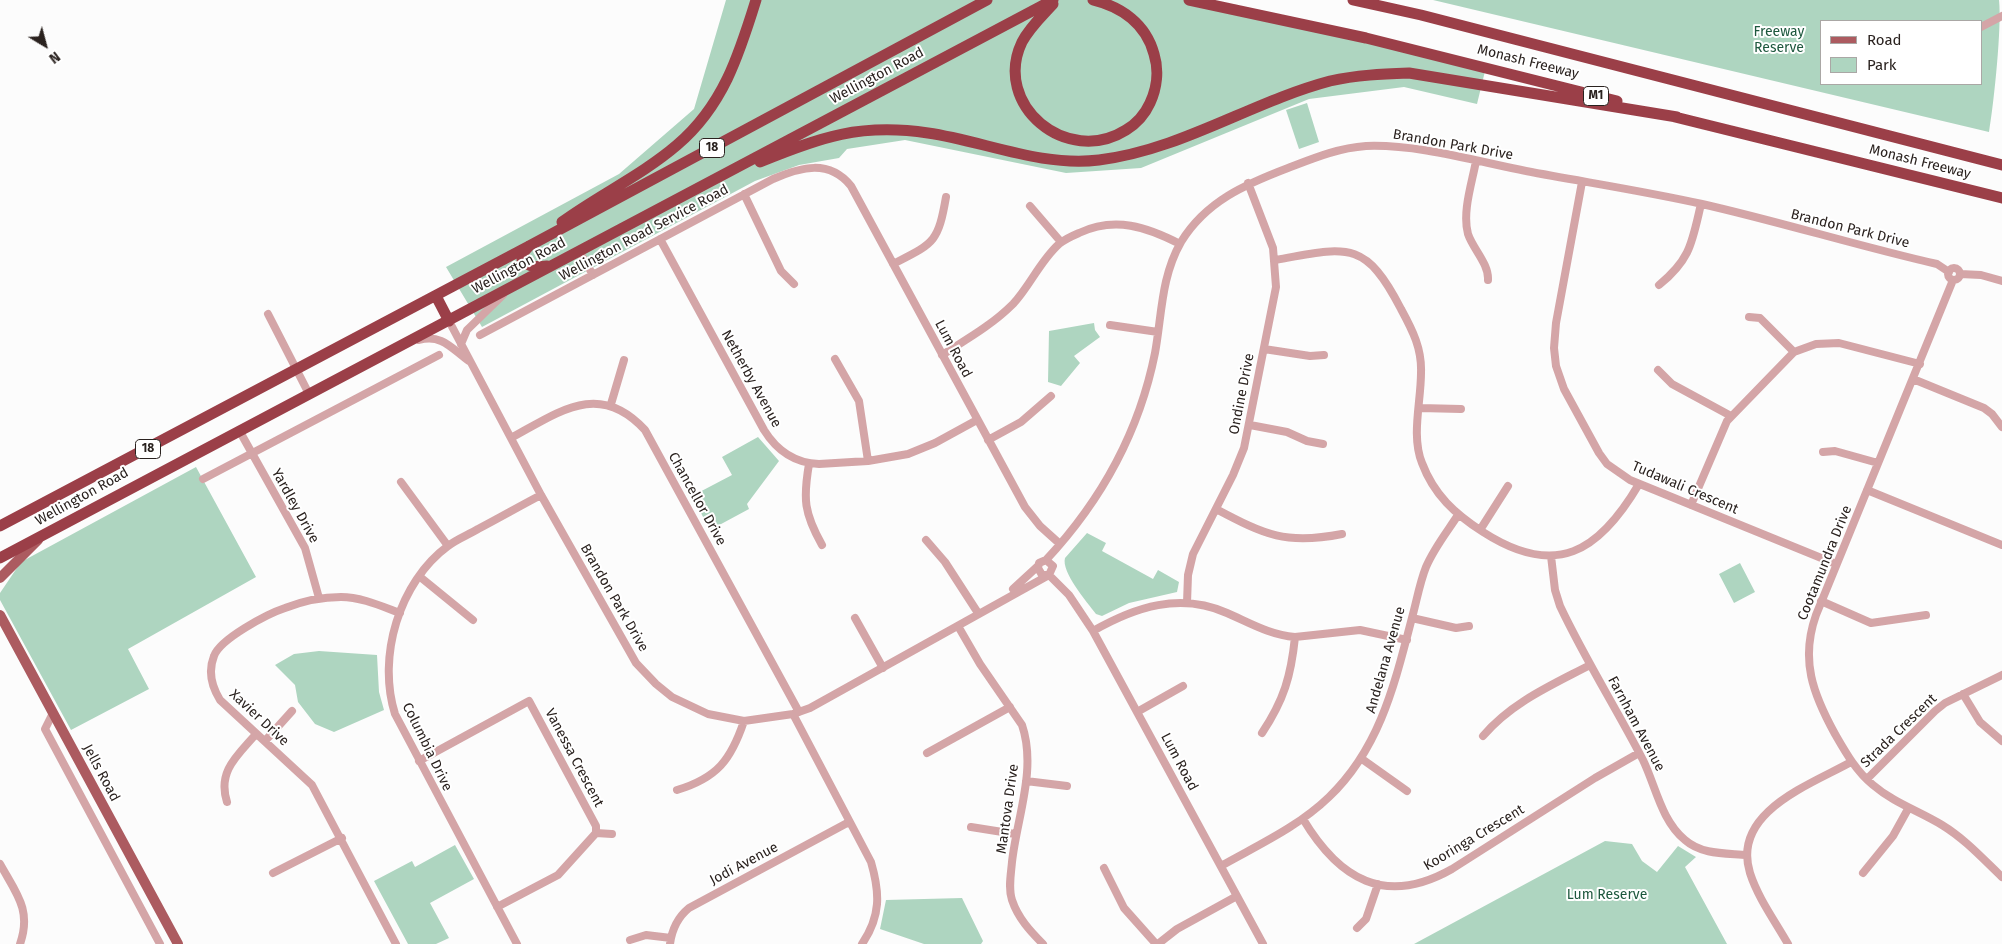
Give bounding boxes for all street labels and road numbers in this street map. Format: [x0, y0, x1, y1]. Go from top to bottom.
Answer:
street label: Monash Freeway [1476, 41, 1580, 83]
street label: Wellington Road [827, 44, 927, 108]
road number: M1 [1584, 86, 1608, 105]
street label: Brandon Park Drive [1392, 126, 1514, 164]
road number: 18 [700, 138, 724, 158]
street label: Monash Freeway [1868, 141, 1972, 183]
street label: Wellington Road Service Road [557, 181, 731, 285]
street label: Brandon Park Drive [1789, 206, 1911, 252]
street label: Wellington Road [469, 234, 569, 298]
street label: Lum Road [931, 317, 975, 381]
street label: Netherby Avenue [717, 327, 785, 431]
street label: Ondine Drive [1226, 352, 1258, 436]
road number: 18 [136, 439, 160, 458]
street label: Chancellor Drive [664, 449, 730, 549]
street label: Tudawali Crescent [1629, 458, 1741, 518]
street label: Wellington Road [32, 464, 132, 530]
street label: Yardley Drive [268, 466, 322, 546]
street label: Cootamundra Drive [1794, 503, 1856, 623]
street label: Brandon Park Drive [576, 541, 652, 655]
street label: Andelana Avenue [1363, 605, 1409, 715]
street label: Farnham Avenue [1604, 674, 1668, 774]
street label: Xavier Drive [226, 686, 292, 750]
street label: Strada Crescent [1858, 691, 1940, 771]
street label: Columbia Drive [398, 700, 456, 794]
street label: Vanessa Crescent [541, 706, 607, 810]
street label: Lum Road [1157, 730, 1201, 794]
street label: Jells Road [79, 741, 123, 805]
street label: Mantova Drive [993, 763, 1023, 855]
street label: Kooringa Crescent [1421, 801, 1527, 875]
street label: Jodi Avenue [707, 839, 781, 889]

